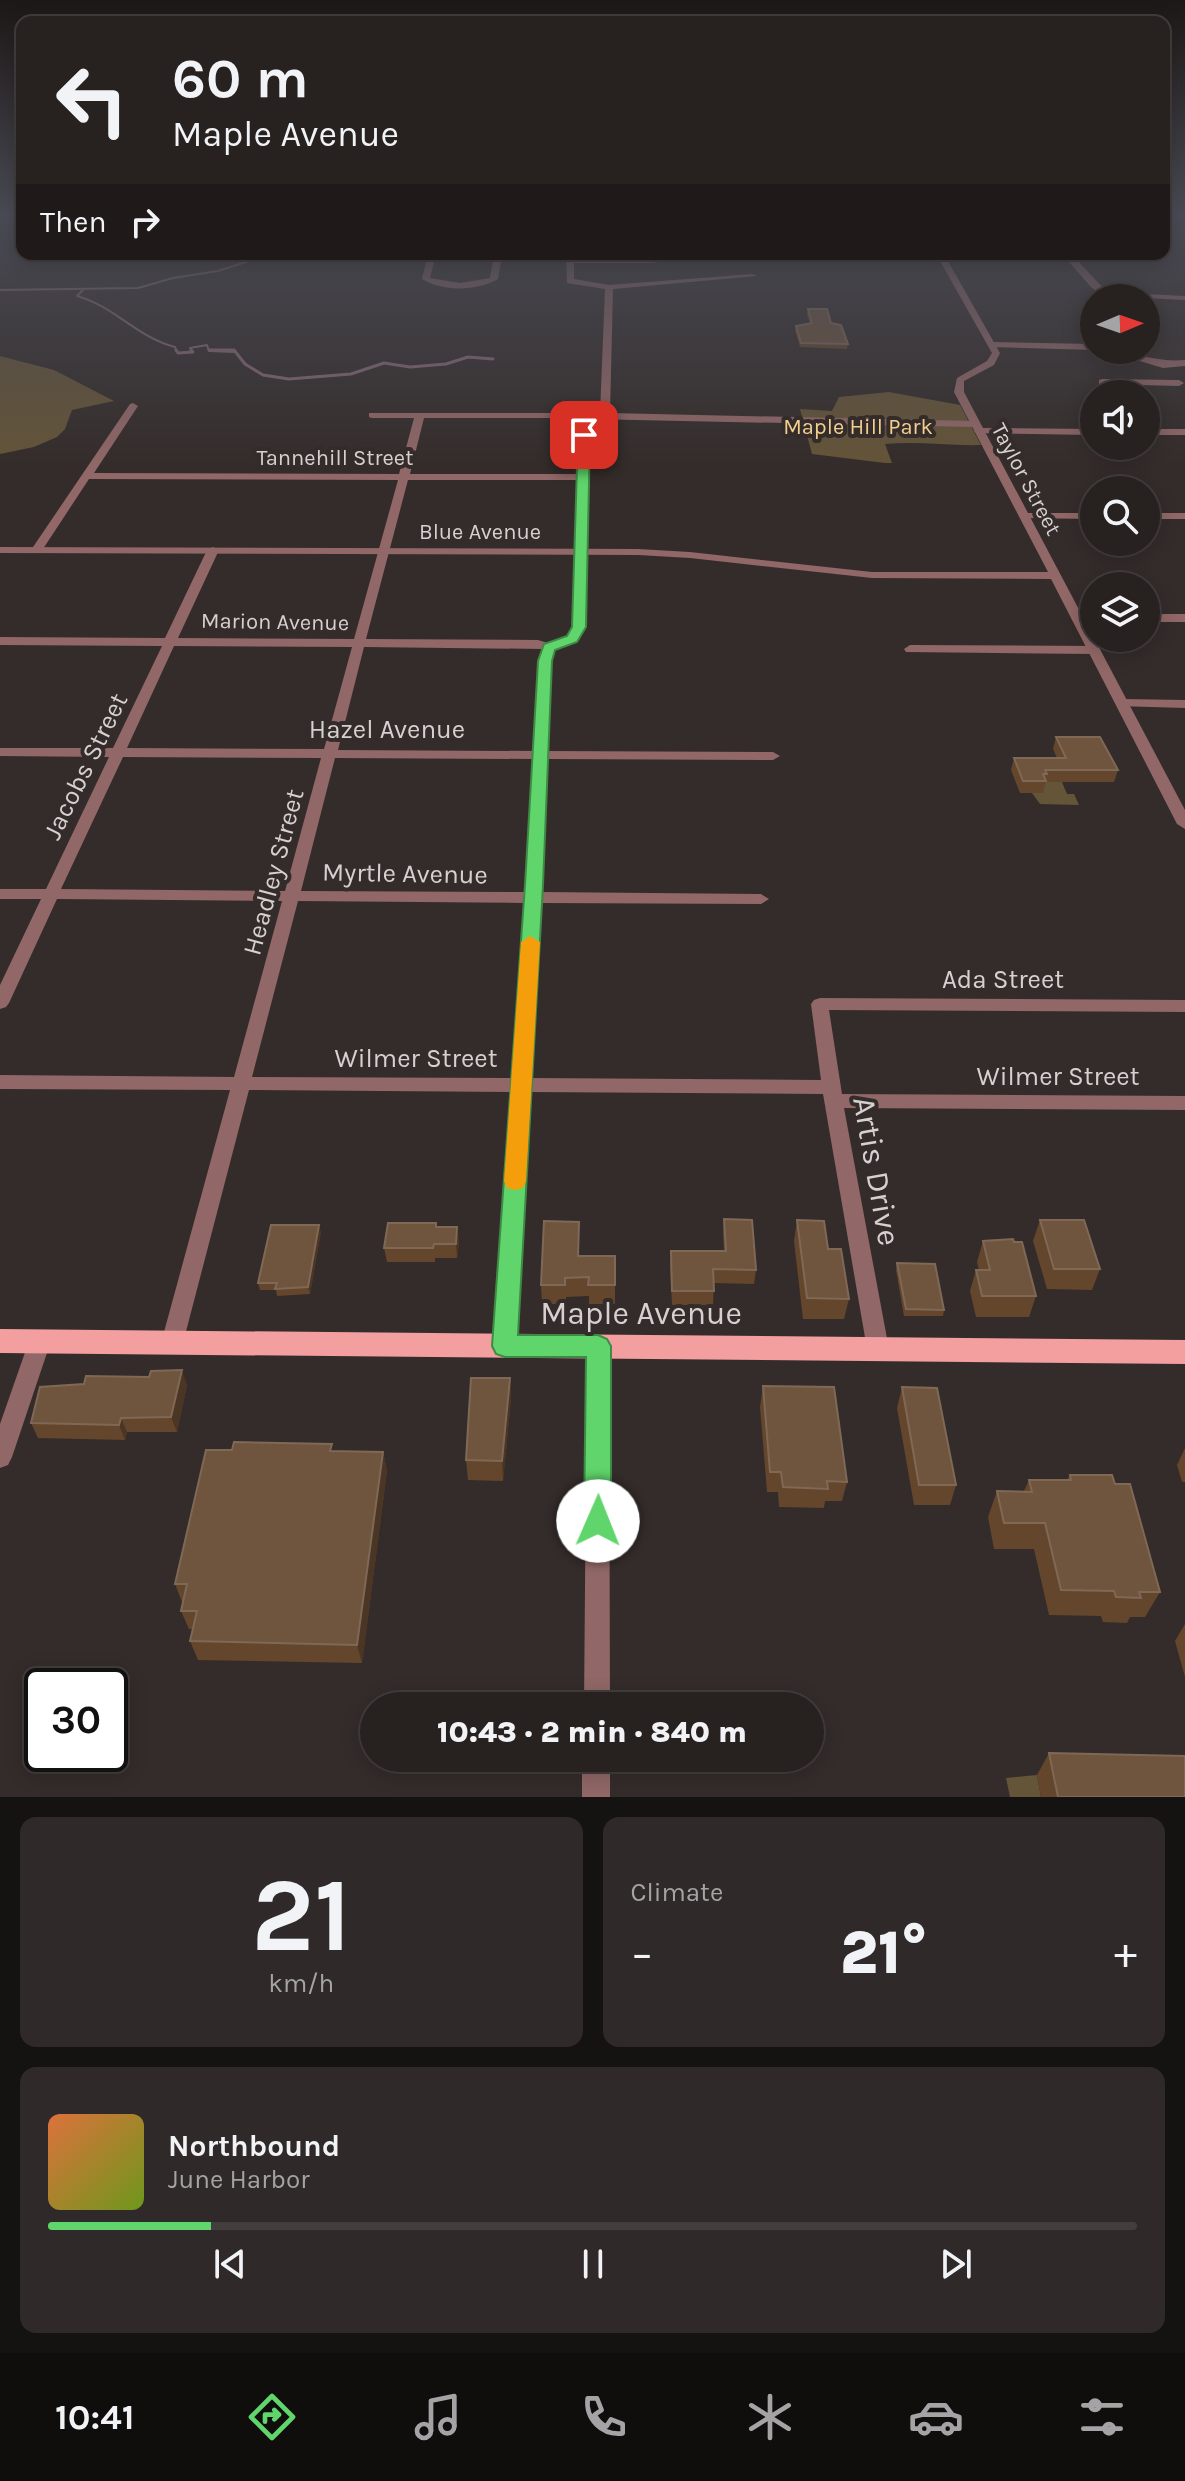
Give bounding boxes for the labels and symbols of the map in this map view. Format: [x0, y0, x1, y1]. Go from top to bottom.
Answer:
north arrow [1080, 284, 1160, 364]
pin [550, 401, 618, 469]
park label: Maple Hill Park [783, 414, 933, 440]
street label: Taylor Street [986, 419, 1067, 540]
street label: Tannehill Street [257, 445, 413, 471]
street label: Blue Avenue [419, 519, 541, 545]
street label: Marion Avenue [201, 608, 349, 636]
street label: Jacobs Street [37, 688, 134, 844]
street label: Hazel Avenue [309, 714, 465, 745]
street label: Headley Street [236, 785, 311, 959]
street label: Myrtle Avenue [322, 857, 488, 890]
street label: Ada Street [942, 964, 1064, 995]
street label: Wilmer Street [335, 1043, 498, 1074]
street label: Wilmer Street [977, 1061, 1140, 1092]
street label: Artis Drive [845, 1094, 908, 1248]
street label: Maple Avenue [540, 1295, 742, 1332]
position arrow [556, 1479, 640, 1563]
speed limit sign: 30 [24, 1668, 128, 1772]

